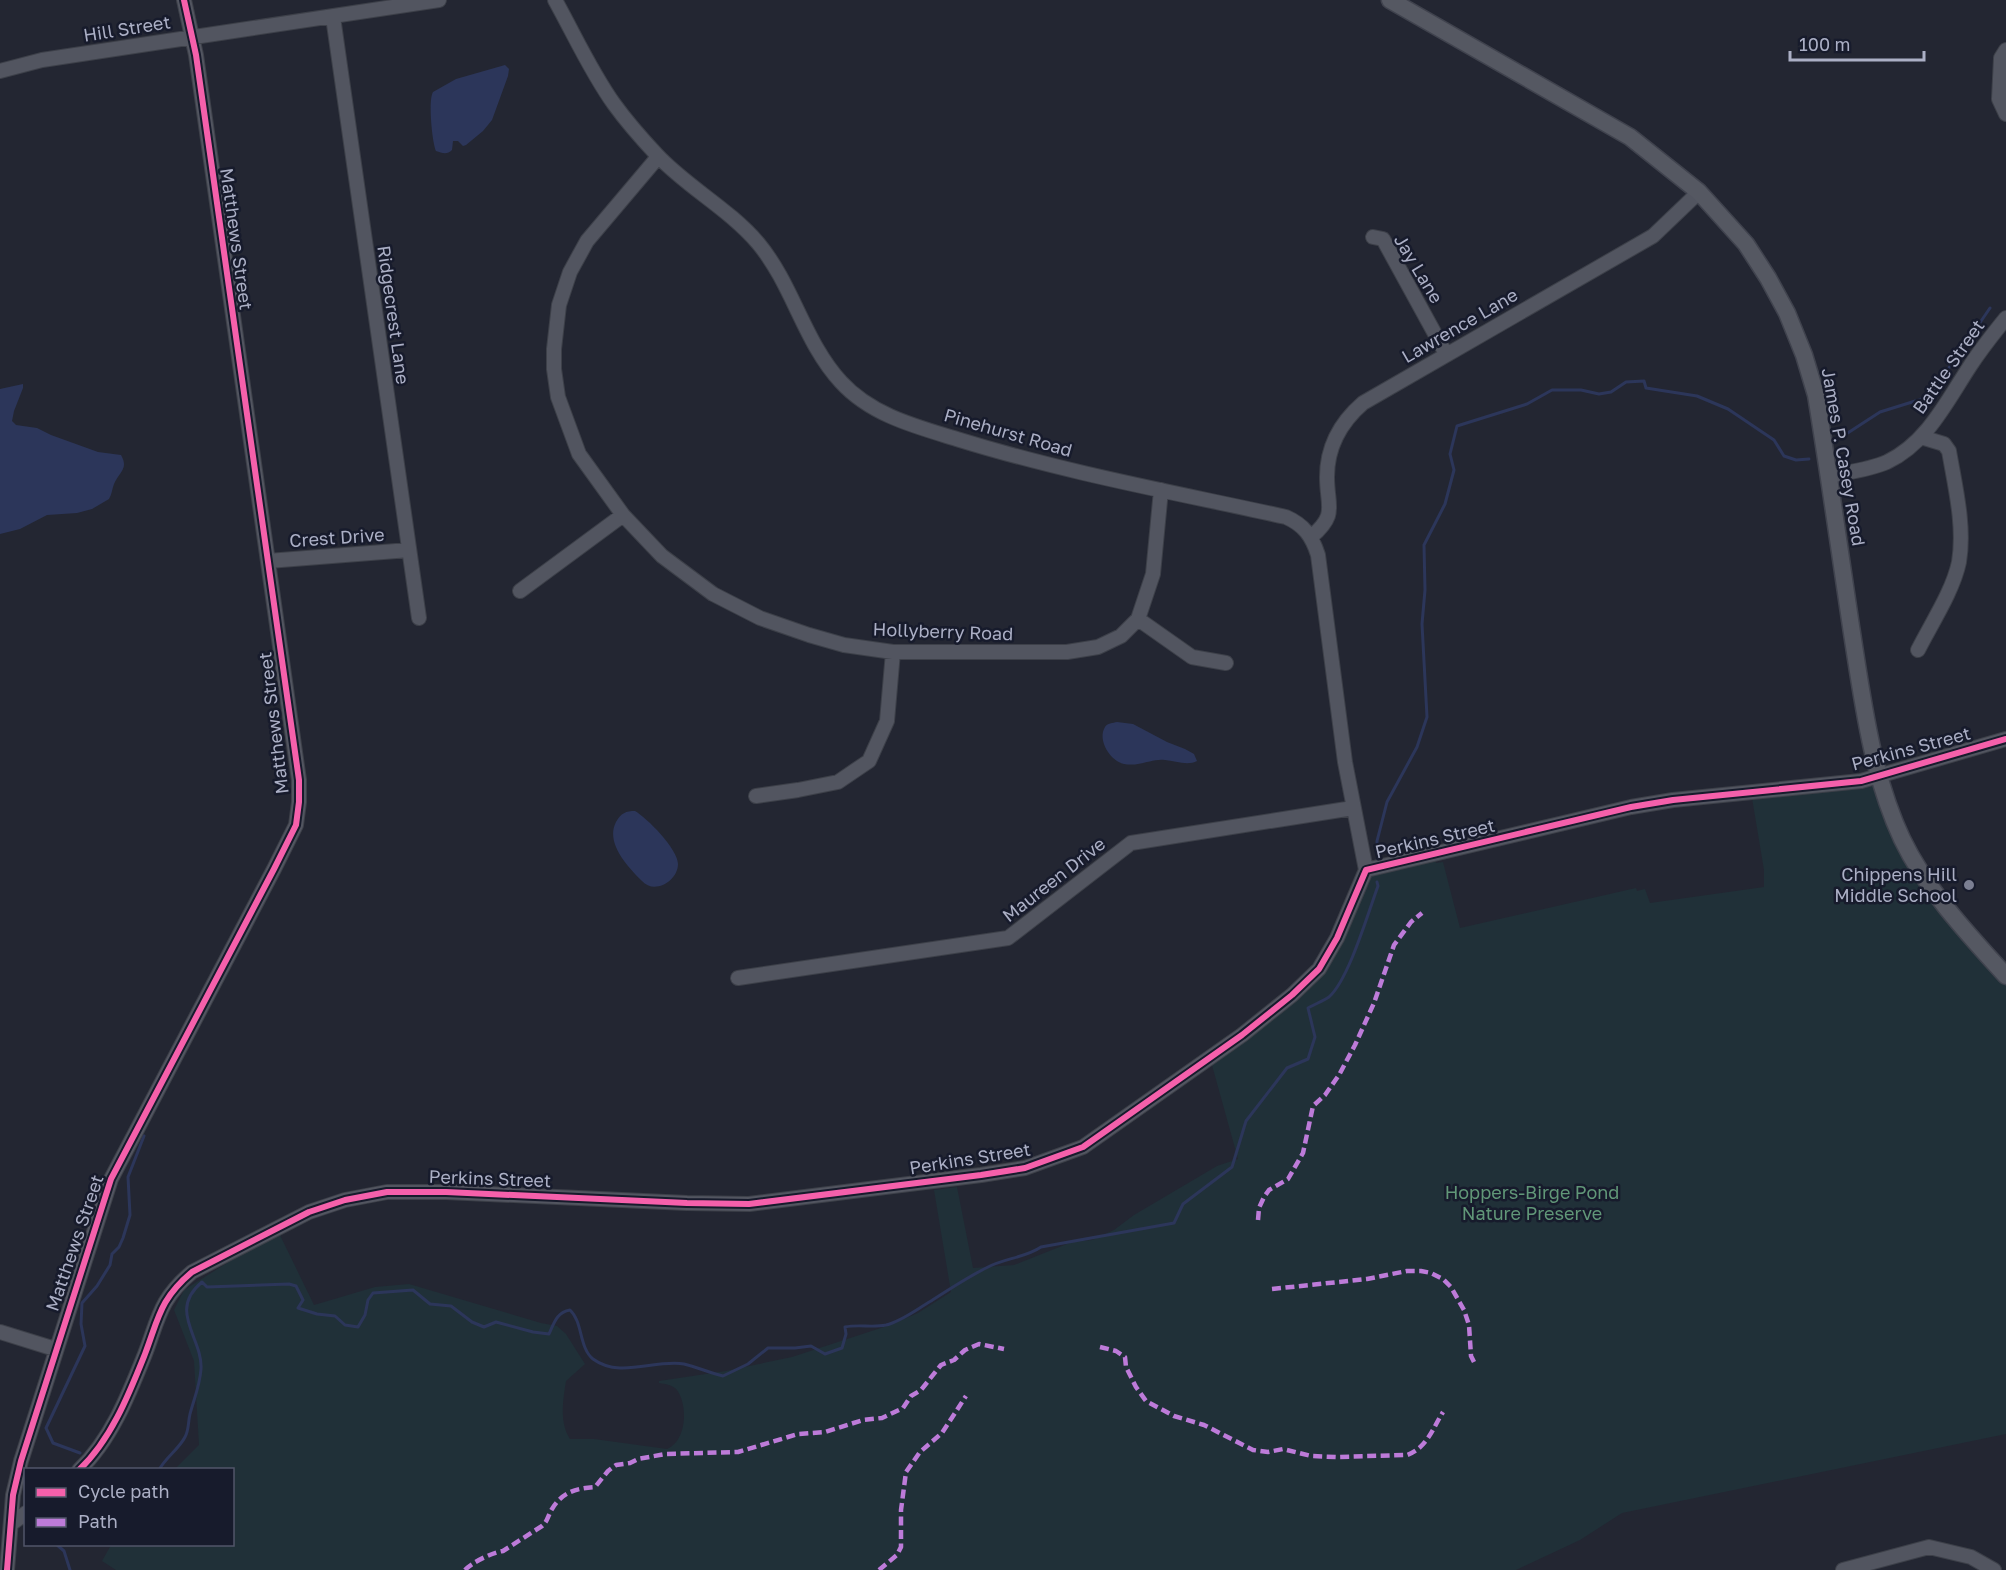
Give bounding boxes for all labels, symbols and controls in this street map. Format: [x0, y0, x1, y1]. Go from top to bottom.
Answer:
street label: Hill Street [82, 10, 172, 46]
scale bar [1790, 24, 1924, 62]
text: 100 m [1799, 33, 1850, 55]
street label: Matthews Street [216, 167, 258, 311]
street label: Jay Lane [1390, 230, 1448, 307]
street label: Ridgecrest Lane [373, 244, 415, 386]
street label: Lawrence Lane [1398, 283, 1521, 367]
street label: Battle Street [1908, 315, 1989, 418]
street label: James P. Casey Road [1817, 366, 1870, 548]
street label: Pinehurst Road [942, 403, 1075, 461]
street label: Crest Drive [289, 523, 385, 551]
street label: Hollyberry Road [872, 618, 1014, 644]
street label: Matthews Street [253, 651, 293, 795]
street label: Perkins Street [1849, 722, 1973, 775]
street label: Perkins Street [1373, 814, 1497, 863]
street label: Maureen Drive [998, 832, 1109, 926]
place label: Chippens Hill Middle School [1834, 863, 1957, 906]
marker: Chippens Hill Middle School [1962, 878, 1976, 892]
street label: Perkins Street [908, 1138, 1032, 1178]
street label: Perkins Street [428, 1165, 552, 1191]
street label: Matthews Street [40, 1172, 108, 1314]
park label: Hoppers-Birge Pond Nature Preserve [1445, 1181, 1619, 1224]
legend [24, 1468, 234, 1546]
text: Cycle path [78, 1480, 170, 1502]
text: Path [78, 1510, 118, 1532]

